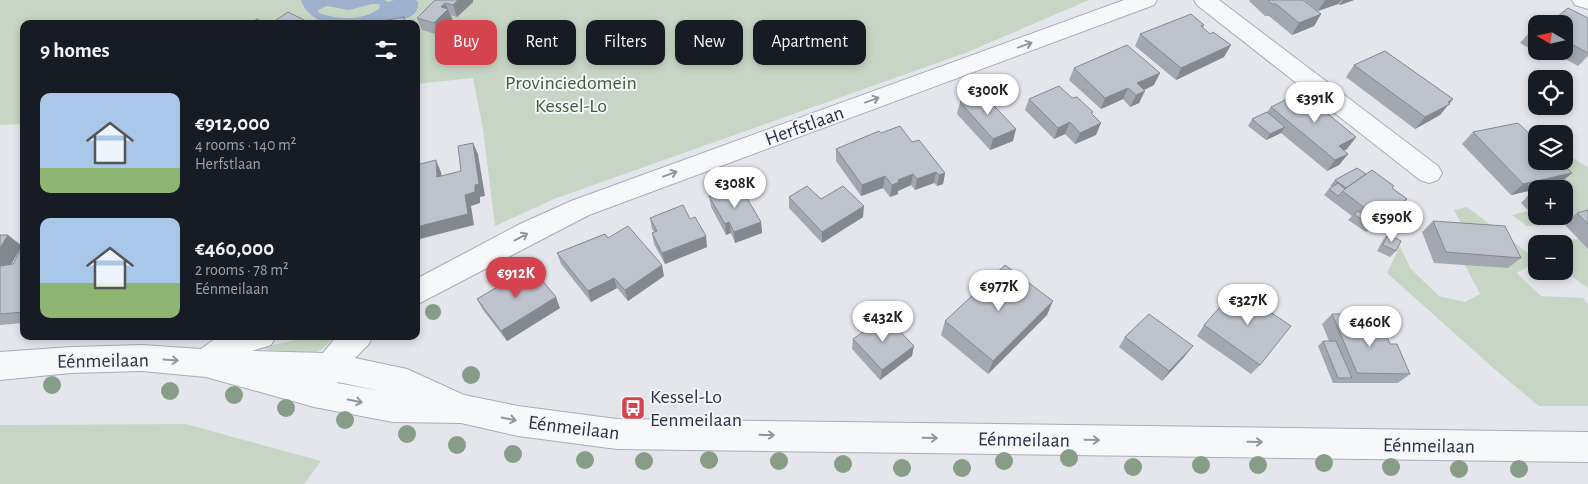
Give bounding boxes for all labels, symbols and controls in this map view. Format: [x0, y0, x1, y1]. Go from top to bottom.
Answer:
north arrow [1528, 15, 1572, 60]
map controls [1528, 15, 1573, 280]
chip: Buy [435, 20, 497, 65]
chip: Rent [507, 20, 576, 65]
chip: Filters [586, 20, 665, 65]
chip: New [675, 20, 743, 65]
chip: Apartment [753, 20, 866, 65]
icon: filters [372, 36, 400, 64]
text: 9 homes [40, 40, 110, 61]
one-way arrow [1017, 40, 1032, 49]
button: locate [1528, 70, 1573, 115]
park label: Provinciedomein Kessel-Lo [505, 73, 637, 116]
pin: €300K [953, 74, 1023, 116]
text: €300K [968, 82, 1008, 98]
pin: €391K [1280, 82, 1350, 124]
text: €391K [1296, 90, 1334, 106]
one-way arrow [864, 95, 880, 104]
street label: Herfstlaan [762, 102, 846, 149]
icon: home [80, 113, 140, 173]
text: €912,000 [195, 113, 270, 134]
button: layers [1528, 125, 1573, 170]
text: 4 rooms · 140 m² [195, 137, 296, 153]
text: Herfstlaan [195, 156, 261, 172]
pin: €308K [700, 166, 770, 209]
one-way arrow [662, 169, 677, 178]
text: €308K [715, 175, 755, 191]
button: + [1528, 180, 1573, 225]
pin: €590K [1357, 200, 1427, 243]
text: €590K [1372, 209, 1412, 225]
one-way arrow [513, 232, 528, 242]
button: − [1528, 235, 1573, 280]
icon: home [80, 238, 140, 298]
text: €460,000 [195, 238, 274, 259]
pin: €912K [481, 256, 551, 299]
text: 2 rooms · 78 m² [195, 262, 289, 278]
text: €912K [497, 265, 535, 281]
pin: €977K [964, 270, 1034, 312]
text: €977K [980, 278, 1018, 294]
text: Eénmeilaan [195, 281, 269, 297]
pin: €327K [1213, 284, 1283, 326]
text: €327K [1229, 292, 1267, 308]
pin: €432K [848, 300, 918, 343]
pin: €460K [1335, 306, 1405, 348]
text: €432K [863, 309, 903, 325]
text: €460K [1350, 314, 1390, 330]
street label: Eénmeilaan [57, 350, 149, 372]
one-way arrow [163, 355, 179, 365]
place label: Kessel-Lo Eenmeilaan [650, 387, 742, 430]
bus stop icon: Kessel-Lo Eenmeilaan [620, 395, 646, 421]
one-way arrow [347, 397, 363, 406]
street label: Eénmeilaan [527, 412, 621, 444]
one-way arrow [501, 415, 517, 424]
street label: Eénmeilaan [978, 429, 1070, 451]
one-way arrow [759, 431, 775, 440]
one-way arrow [922, 433, 938, 443]
one-way arrow [1084, 435, 1100, 445]
street label: Eénmeilaan [1383, 435, 1475, 457]
one-way arrow [1246, 437, 1263, 447]

